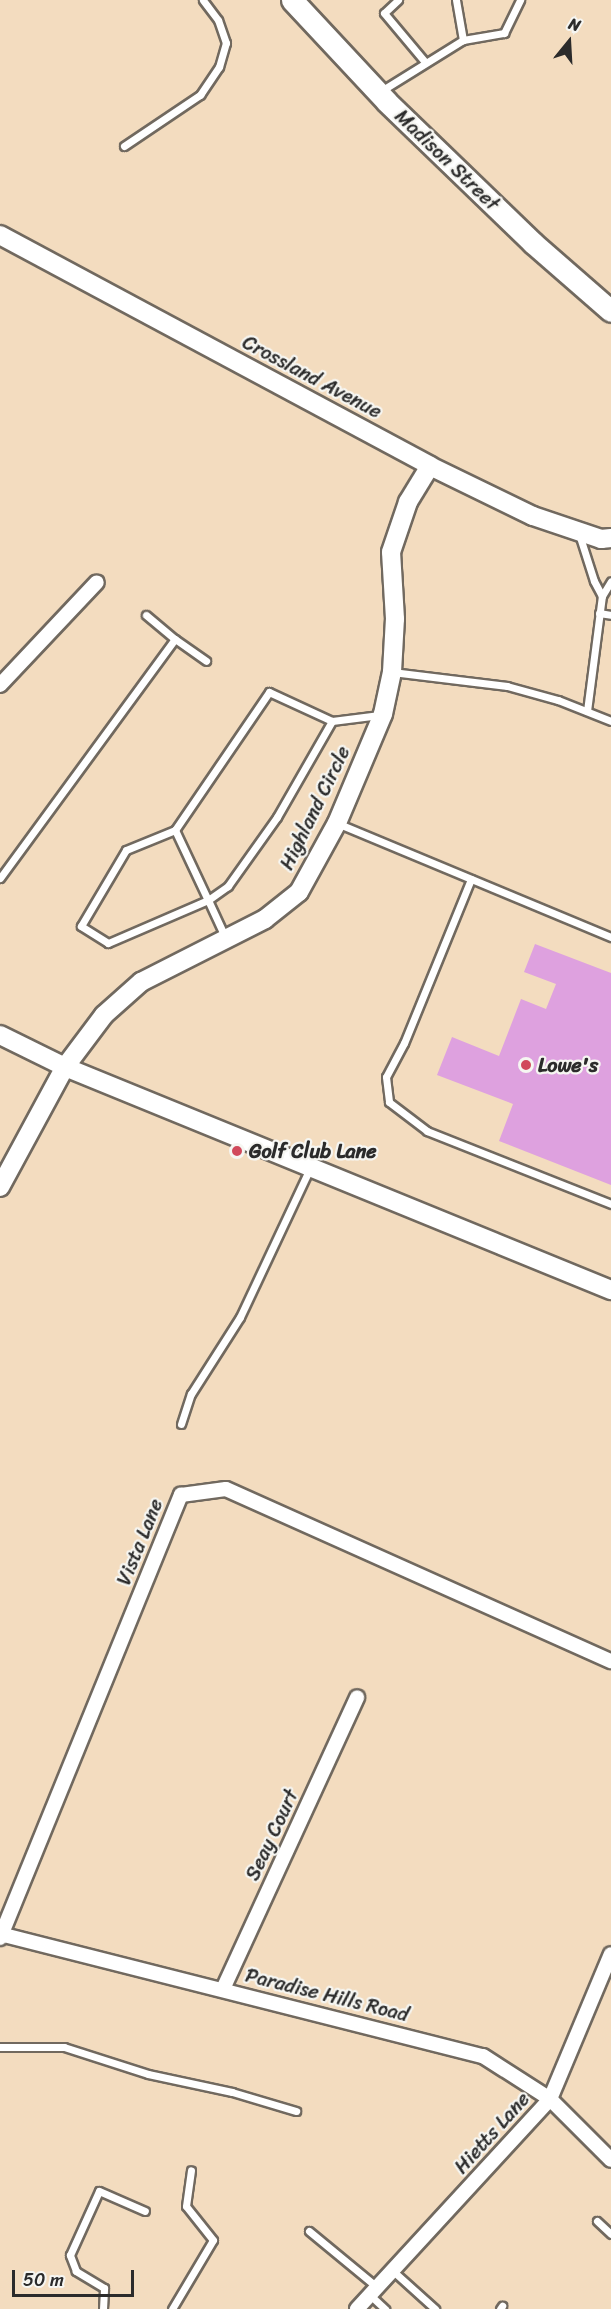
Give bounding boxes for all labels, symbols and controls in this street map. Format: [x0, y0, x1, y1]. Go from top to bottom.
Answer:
text: N [565, 9, 584, 40]
north arrow [539, 12, 599, 72]
street label: Madison Street [390, 104, 504, 216]
street label: Crossland Avenue [238, 330, 386, 424]
street label: Highland Circle [275, 742, 355, 874]
place label: Lowe's [538, 1053, 598, 1077]
marker: Lowe's [519, 1058, 533, 1072]
place label: Golf Club Lane [249, 1139, 376, 1163]
marker: Golf Club Lane [230, 1144, 244, 1158]
street label: Vista Lane [112, 1495, 168, 1589]
street label: Seay Court [240, 1785, 304, 1885]
street label: Paradise Hills Road [243, 1963, 411, 2027]
street label: Hietts Lane [449, 2087, 535, 2179]
scale bar [15, 2258, 136, 2296]
text: 50 m [23, 2264, 64, 2296]

